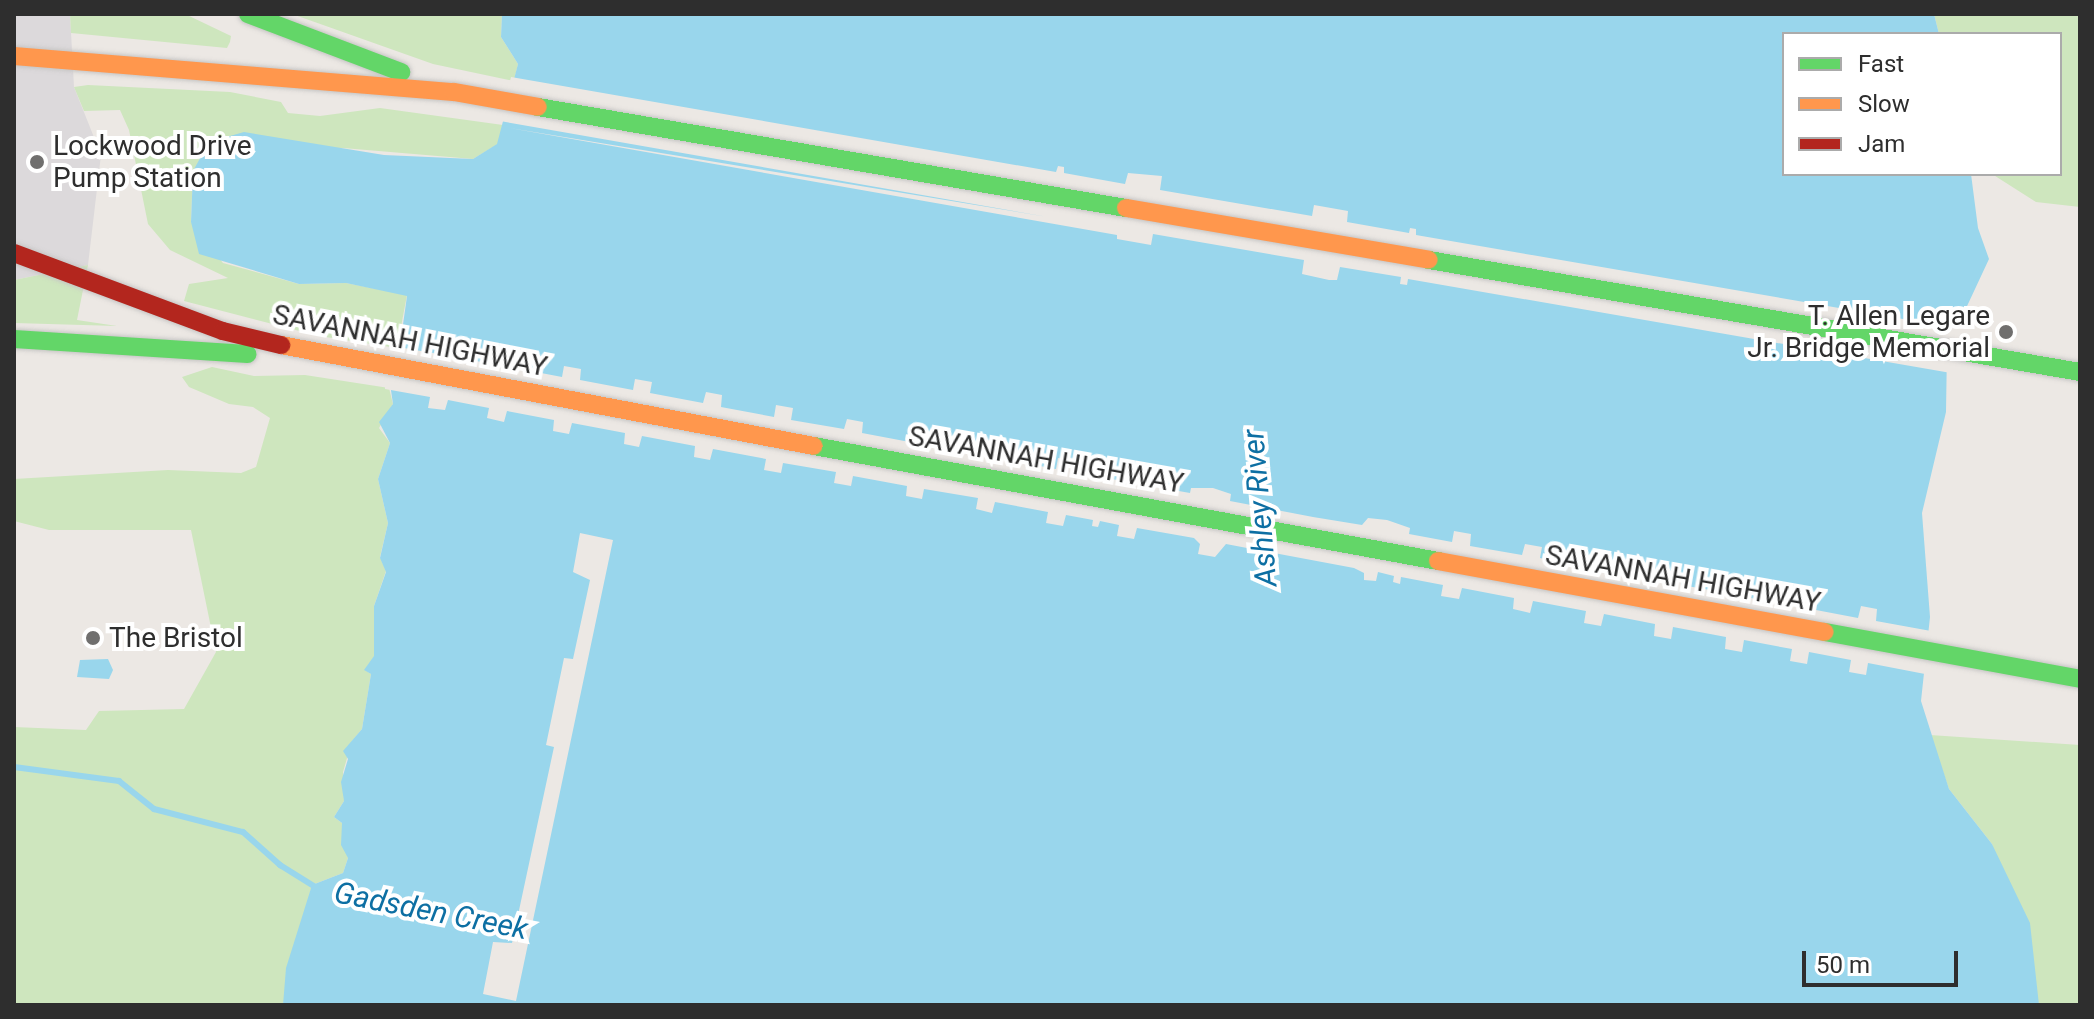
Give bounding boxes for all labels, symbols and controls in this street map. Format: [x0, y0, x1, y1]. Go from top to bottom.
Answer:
legend [1782, 32, 2062, 176]
text: Fast [1858, 50, 1904, 78]
text: Slow [1858, 90, 1910, 118]
place label: Lockwood Drive Pump Station [53, 129, 252, 195]
text: Jam [1858, 130, 1905, 158]
marker: Lockwood Drive Pump Station [28, 153, 46, 171]
street label: SAVANNAH HIGHWAY [270, 298, 550, 384]
place label: T. Allen Legare Jr. Bridge Memorial [1747, 299, 1990, 365]
marker: T. Allen Legare Jr. Bridge Memorial [1997, 323, 2015, 341]
street label: SAVANNAH HIGHWAY [906, 419, 1186, 501]
water label: Ashley River [1235, 428, 1285, 588]
street label: SAVANNAH HIGHWAY [1543, 538, 1823, 620]
place label: The Bristol [109, 621, 243, 655]
marker: The Bristol [84, 629, 102, 647]
water label: Gadsden Creek [331, 875, 531, 947]
scale bar [1806, 935, 1962, 985]
text: 50 m [1816, 951, 1870, 979]

